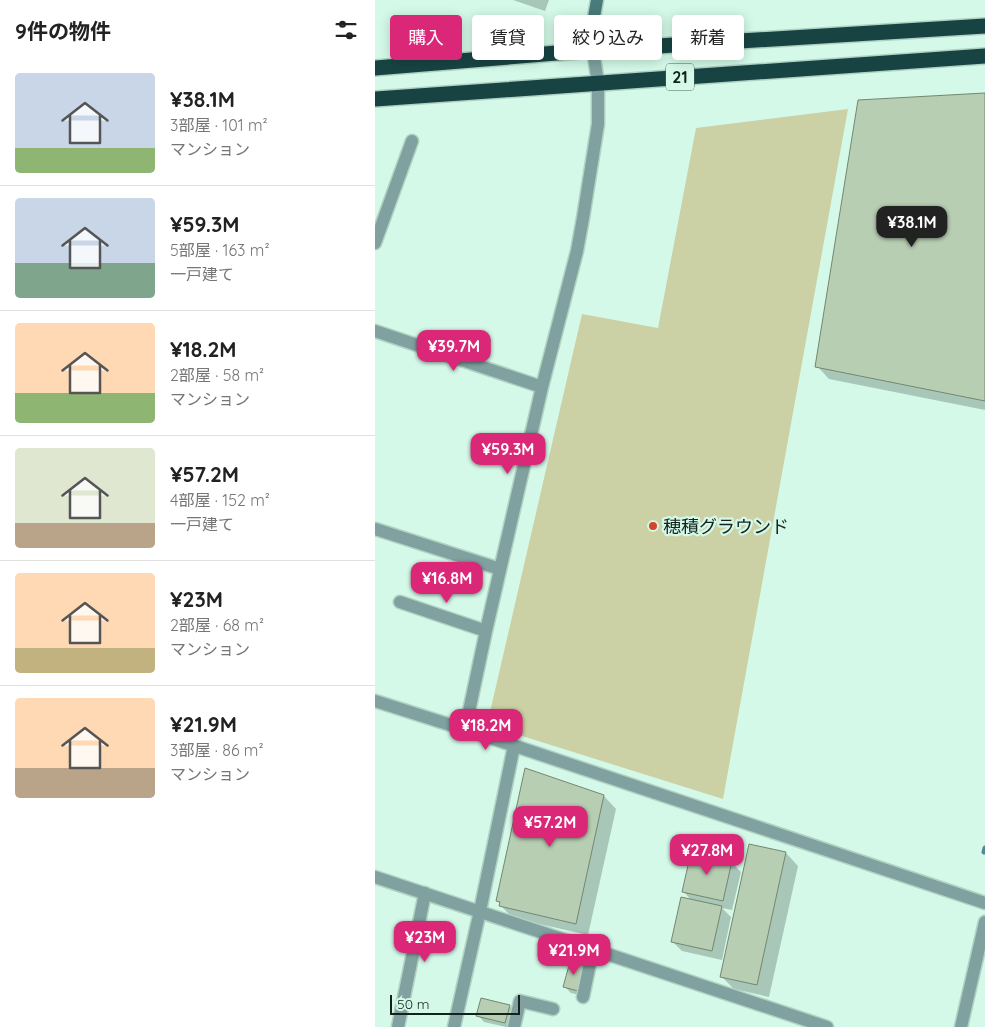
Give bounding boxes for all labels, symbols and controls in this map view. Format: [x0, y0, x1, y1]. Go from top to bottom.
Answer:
chip: 購入 [390, 15, 462, 60]
chip: 賃貸 [472, 15, 544, 60]
chip: 絞り込み [554, 15, 662, 60]
chip: 新着 [672, 15, 744, 60]
icon: filters [332, 16, 360, 44]
text: 9件の物件 [15, 18, 111, 44]
road number: 21 [666, 64, 694, 90]
text: ¥38.1M [170, 86, 235, 112]
icon: home [55, 93, 115, 153]
text: 3部屋 · 101 m² [170, 115, 268, 135]
text: マンション [170, 139, 250, 159]
pin: ¥38.1M [871, 206, 953, 248]
text: ¥59.3M [170, 211, 239, 237]
text: ¥38.1M [887, 212, 937, 232]
icon: home [55, 218, 115, 278]
text: 5部屋 · 163 m² [170, 240, 270, 260]
text: 一戸建て [170, 264, 234, 284]
pin: ¥39.7M [413, 330, 495, 372]
text: ¥18.2M [170, 336, 237, 362]
text: ¥39.7M [428, 336, 480, 356]
icon: home [55, 343, 115, 403]
text: 2部屋 · 58 m² [170, 365, 264, 385]
text: マンション [170, 389, 250, 409]
pin: ¥59.3M [467, 432, 549, 475]
text: ¥59.3M [482, 439, 534, 459]
text: ¥57.2M [170, 461, 239, 487]
icon: home [55, 468, 115, 528]
text: 4部屋 · 152 m² [170, 490, 270, 510]
text: 一戸建て [170, 514, 234, 534]
place label: 穂積グラウンド [663, 515, 789, 538]
marker: 穂積グラウンド [647, 520, 659, 532]
pin: ¥16.8M [406, 562, 488, 604]
text: ¥16.8M [422, 568, 472, 588]
text: ¥23M [170, 586, 223, 612]
icon: home [55, 593, 115, 653]
text: 2部屋 · 68 m² [170, 615, 264, 635]
text: マンション [170, 639, 250, 659]
pin: ¥18.2M [445, 708, 527, 751]
text: ¥21.9M [170, 711, 237, 737]
text: ¥18.2M [461, 715, 511, 735]
icon: home [55, 718, 115, 778]
text: 3部屋 · 86 m² [170, 740, 264, 760]
text: マンション [170, 764, 250, 784]
pin: ¥57.2M [509, 806, 591, 848]
text: ¥57.2M [524, 812, 576, 832]
pin: ¥27.8M [666, 834, 748, 876]
text: ¥27.8M [681, 840, 733, 860]
pin: ¥23M [395, 920, 455, 963]
text: ¥23M [405, 927, 445, 947]
pin: ¥21.9M [533, 934, 615, 976]
text: ¥21.9M [548, 940, 600, 960]
scale bar [390, 992, 520, 1015]
text: 50 m [397, 995, 430, 1013]

